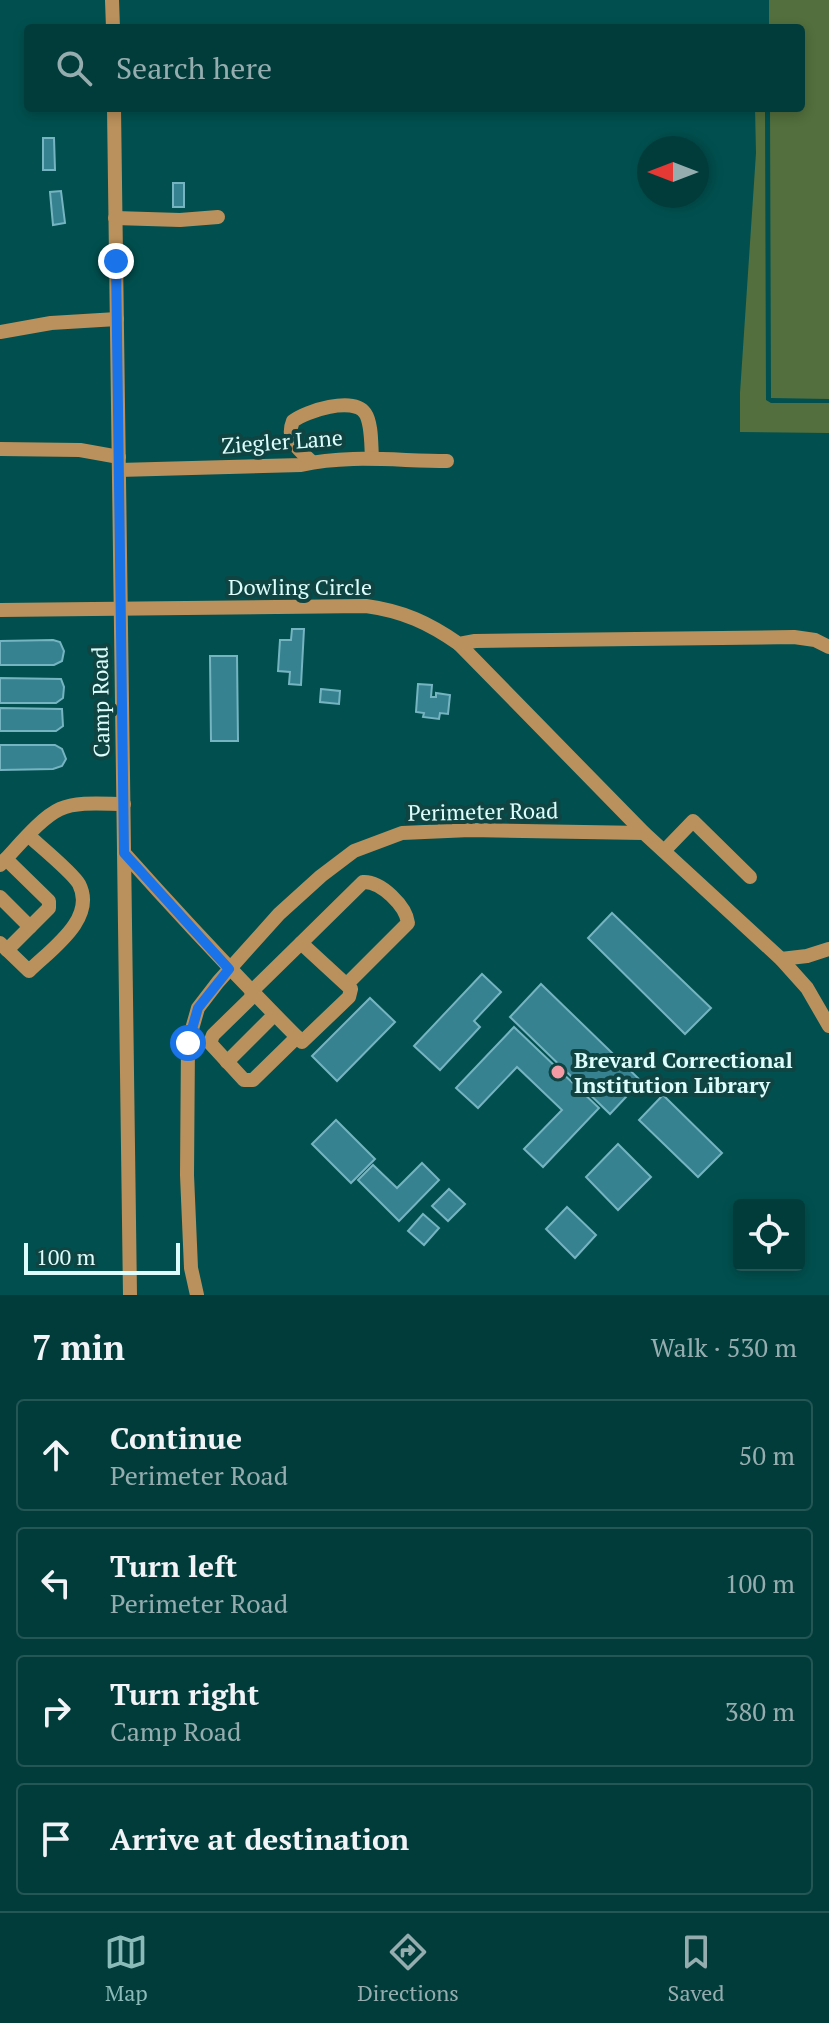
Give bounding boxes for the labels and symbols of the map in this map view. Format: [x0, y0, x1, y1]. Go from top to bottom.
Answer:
north arrow [637, 136, 709, 208]
route end [98, 243, 134, 279]
street label: Ziegler Lane [220, 422, 344, 460]
street label: Dowling Circle [228, 572, 372, 601]
street label: Camp Road [85, 646, 115, 758]
street label: Perimeter Road [407, 795, 559, 827]
route start [170, 1025, 206, 1061]
place label: Brevard Correctional Institution Library [574, 1045, 793, 1099]
marker: Brevard Correctional Institution Library [549, 1063, 567, 1081]
scale bar [24, 1239, 180, 1275]

